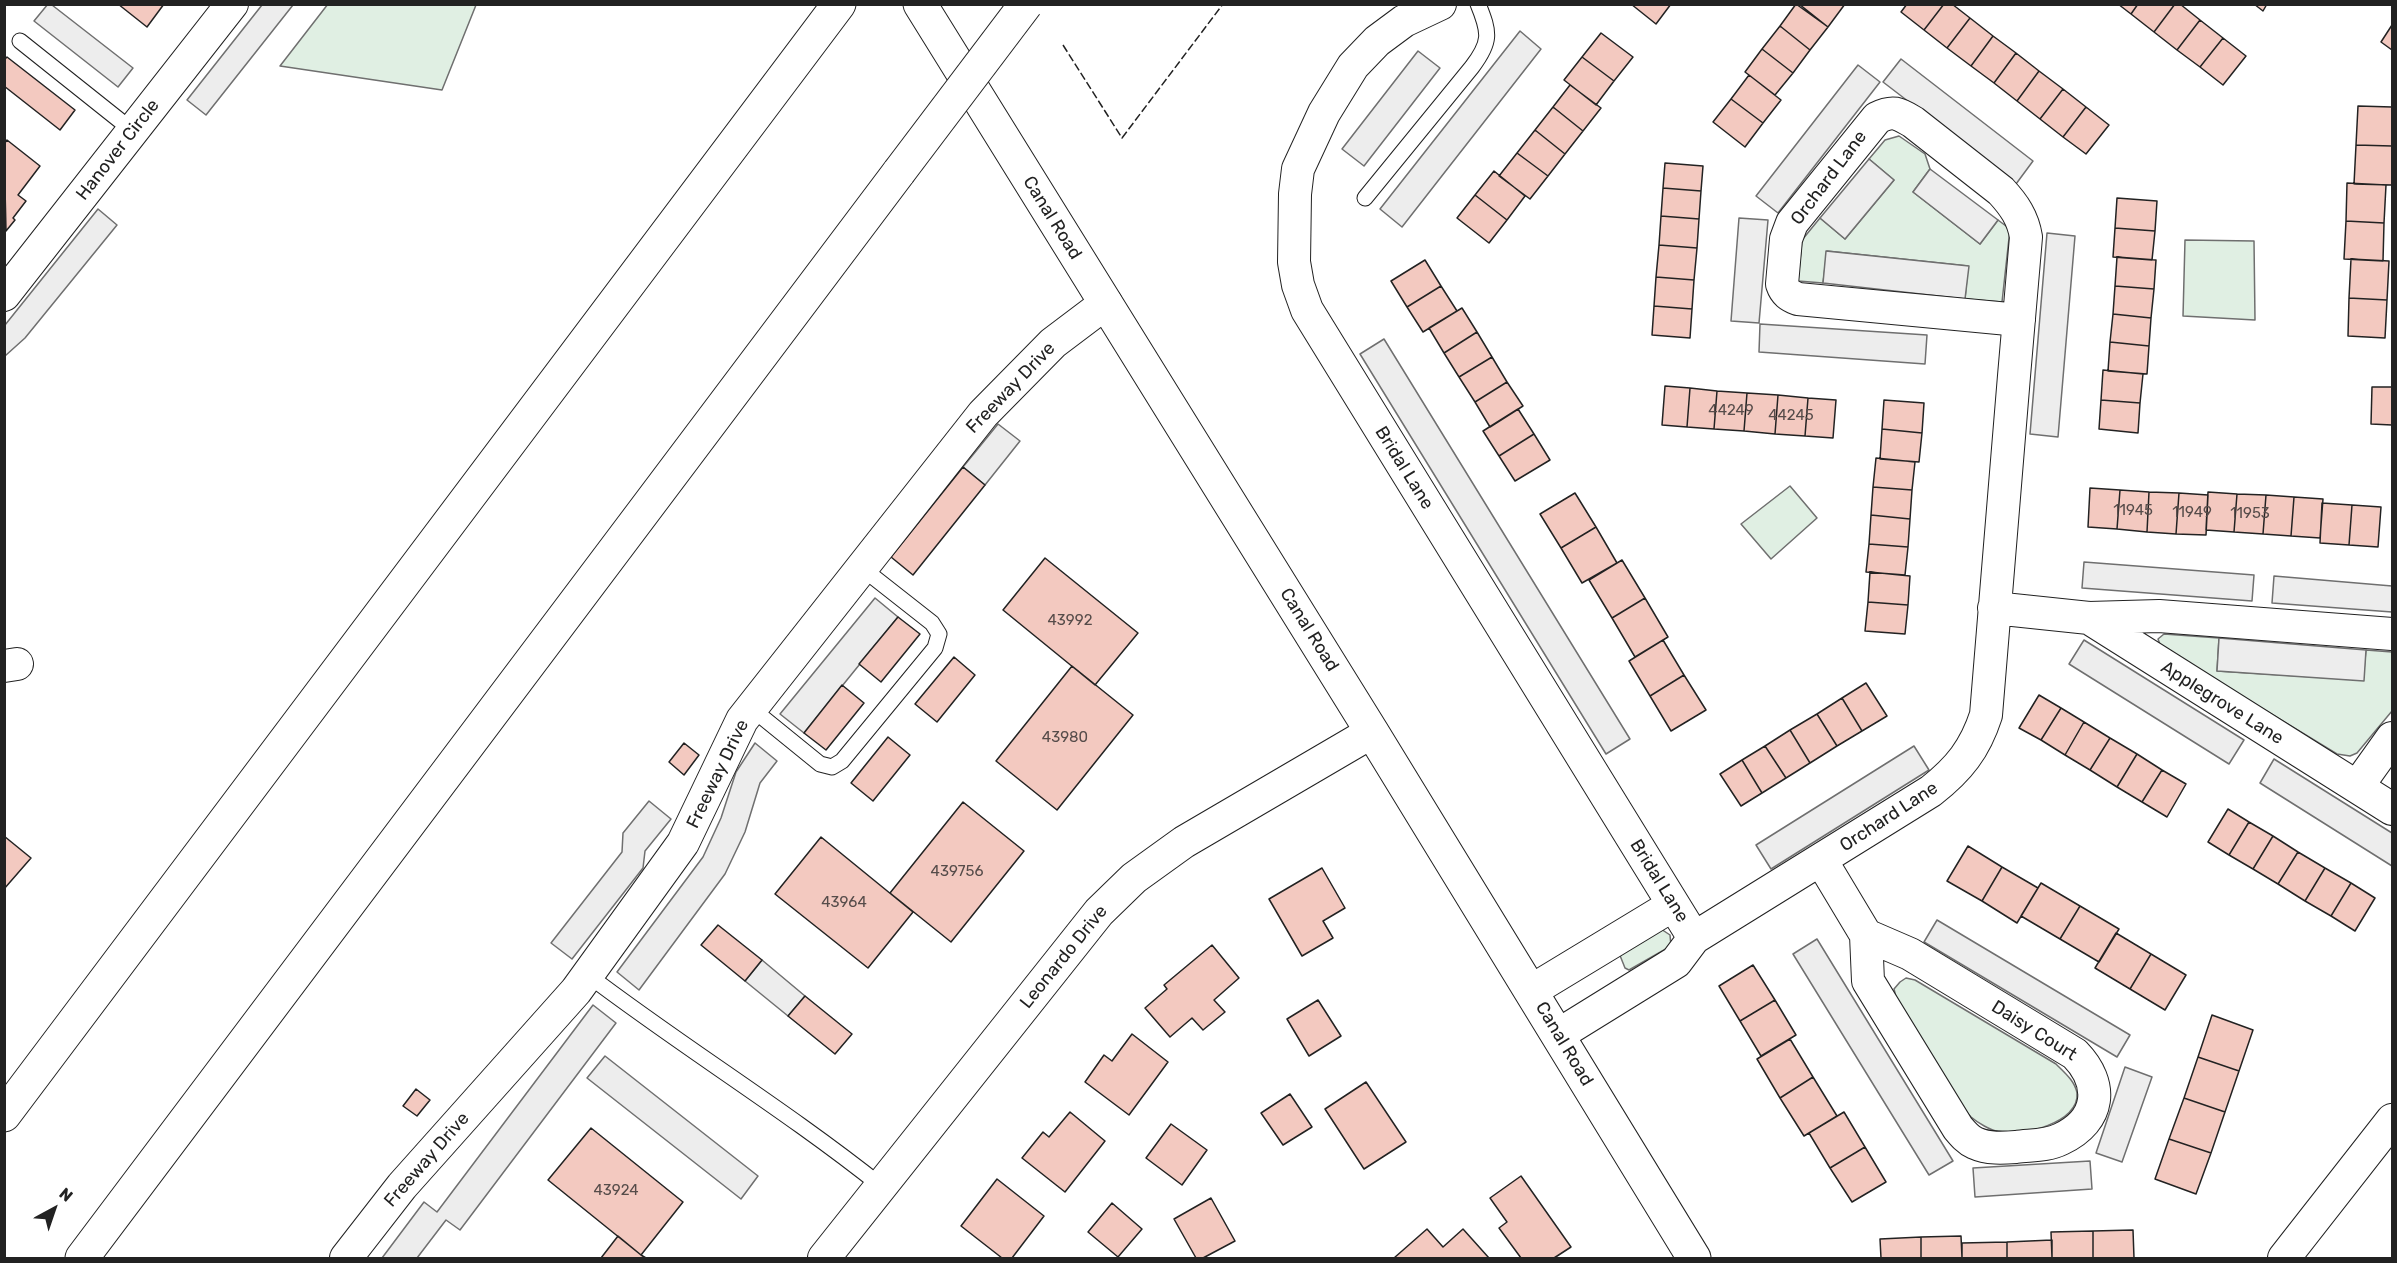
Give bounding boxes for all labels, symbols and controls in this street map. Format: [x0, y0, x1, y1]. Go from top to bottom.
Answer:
street label: Hanover Circle [72, 95, 164, 205]
street label: Orchard Lane [1787, 127, 1871, 229]
street label: Canal Road [1018, 172, 1086, 264]
street label: Freeway Drive [962, 338, 1060, 438]
house number: 44249 [1708, 402, 1754, 420]
house number: 44245 [1768, 407, 1814, 425]
street label: Bridal Lane [1370, 423, 1438, 513]
house number: 11945 [2113, 502, 2153, 520]
house number: 11949 [2172, 504, 2212, 522]
house number: 11953 [2230, 505, 2270, 523]
street label: Canal Road [1275, 584, 1343, 676]
house number: 43992 [1048, 612, 1092, 630]
street label: Applegrove Lane [2157, 657, 2287, 749]
street label: Freeway Drive [682, 716, 754, 832]
house number: 43980 [1042, 729, 1088, 747]
street label: Orchard Lane [1836, 777, 1942, 857]
street label: Bridal Lane [1625, 836, 1693, 926]
house number: 439756 [931, 863, 983, 881]
house number: 43964 [821, 894, 867, 912]
street label: Leonardo Drive [1016, 901, 1112, 1013]
street label: Daisy Court [1987, 996, 2081, 1066]
street label: Canal Road [1530, 998, 1598, 1090]
street label: Freeway Drive [380, 1108, 474, 1212]
north arrow [24, 1179, 84, 1239]
house number: 43924 [593, 1182, 639, 1200]
text: N [55, 1184, 76, 1206]

